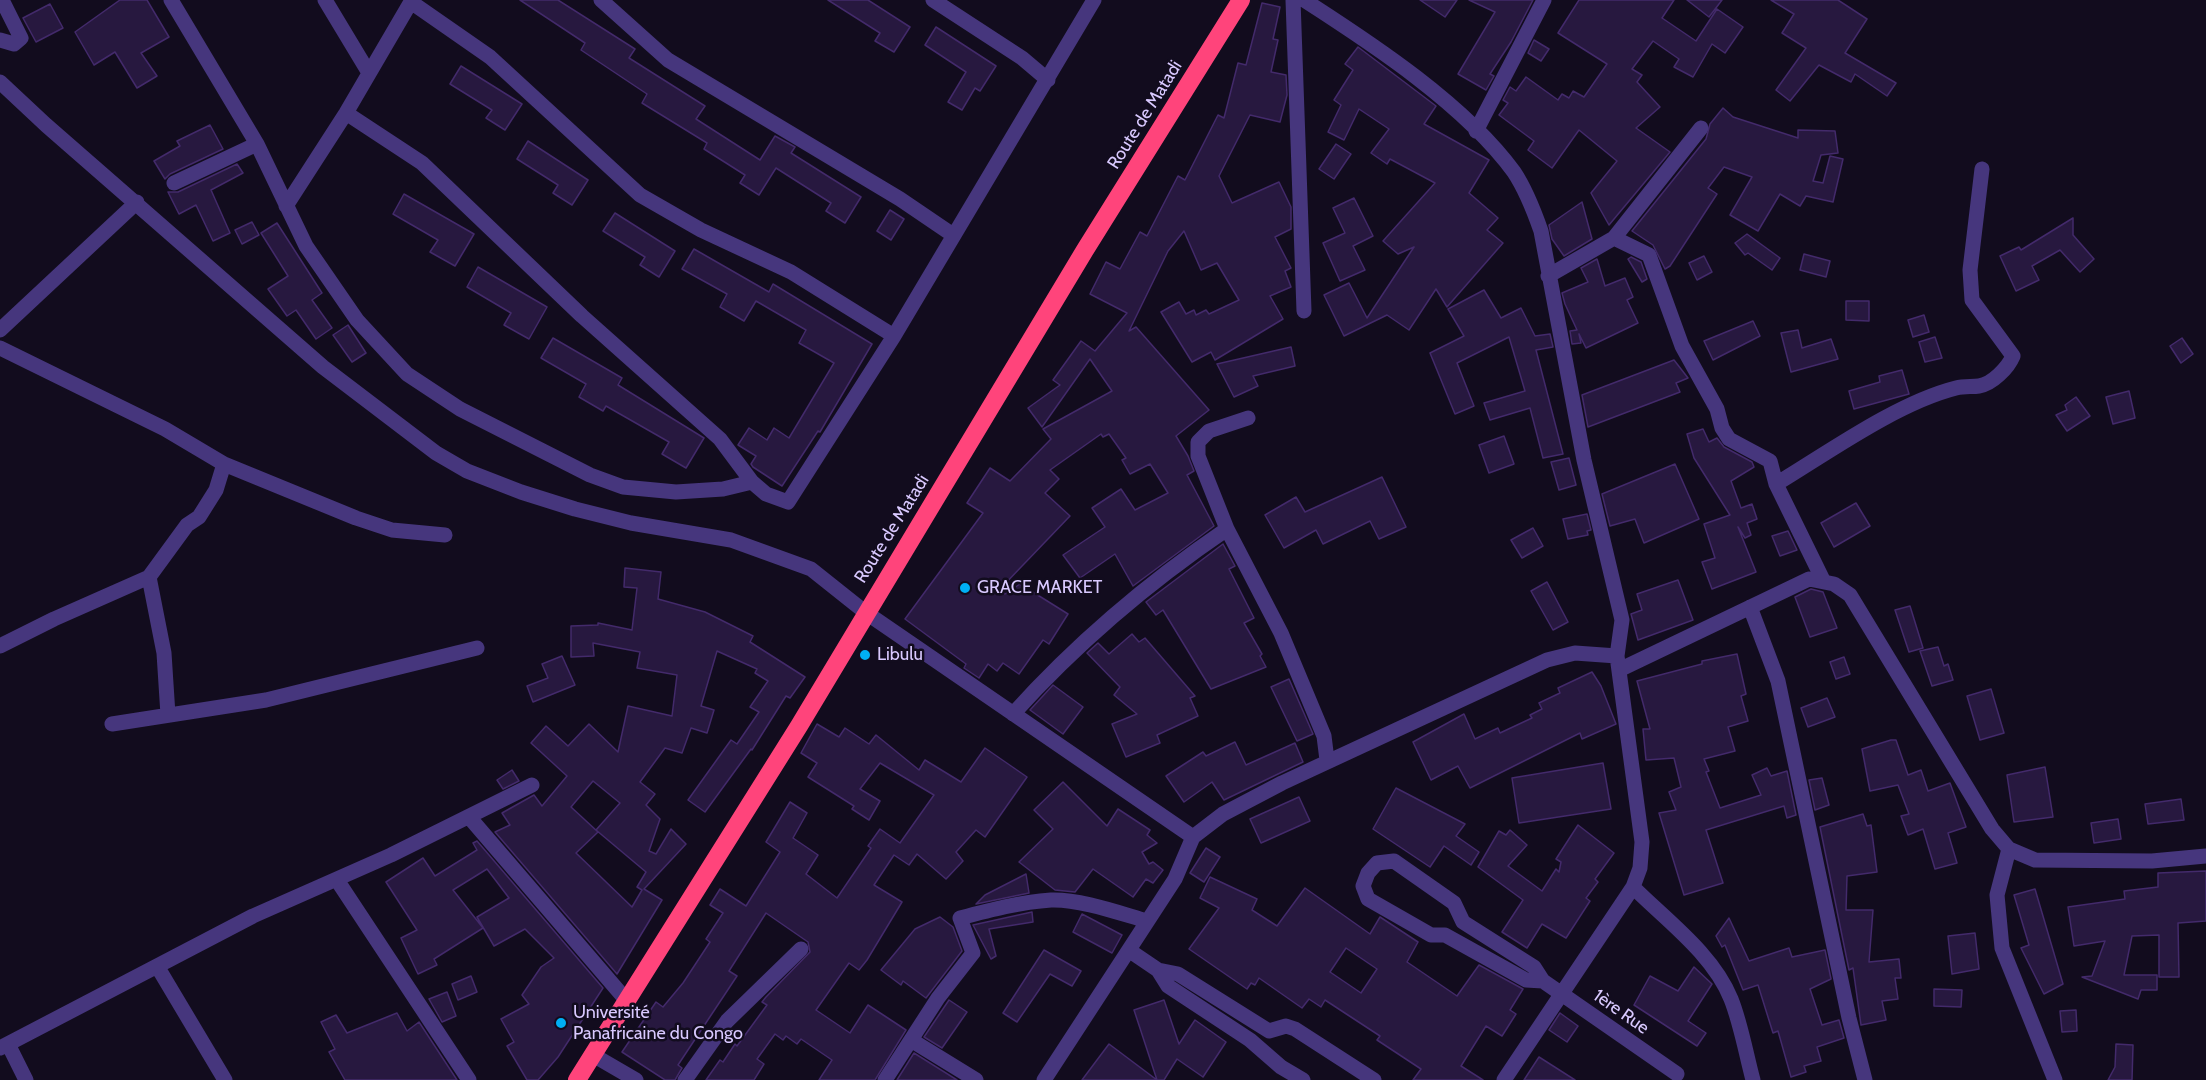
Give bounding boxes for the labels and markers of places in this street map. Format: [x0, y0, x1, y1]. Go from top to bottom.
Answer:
place label: GRACE MARKET [977, 577, 1102, 599]
marker: GRACE MARKET [958, 581, 972, 595]
place label: Libulu [877, 644, 923, 666]
marker: Libulu [858, 648, 872, 662]
place label: Université Panafricaine du Congo [573, 1002, 743, 1044]
marker: Université Panafricaine du Congo [554, 1016, 568, 1030]

